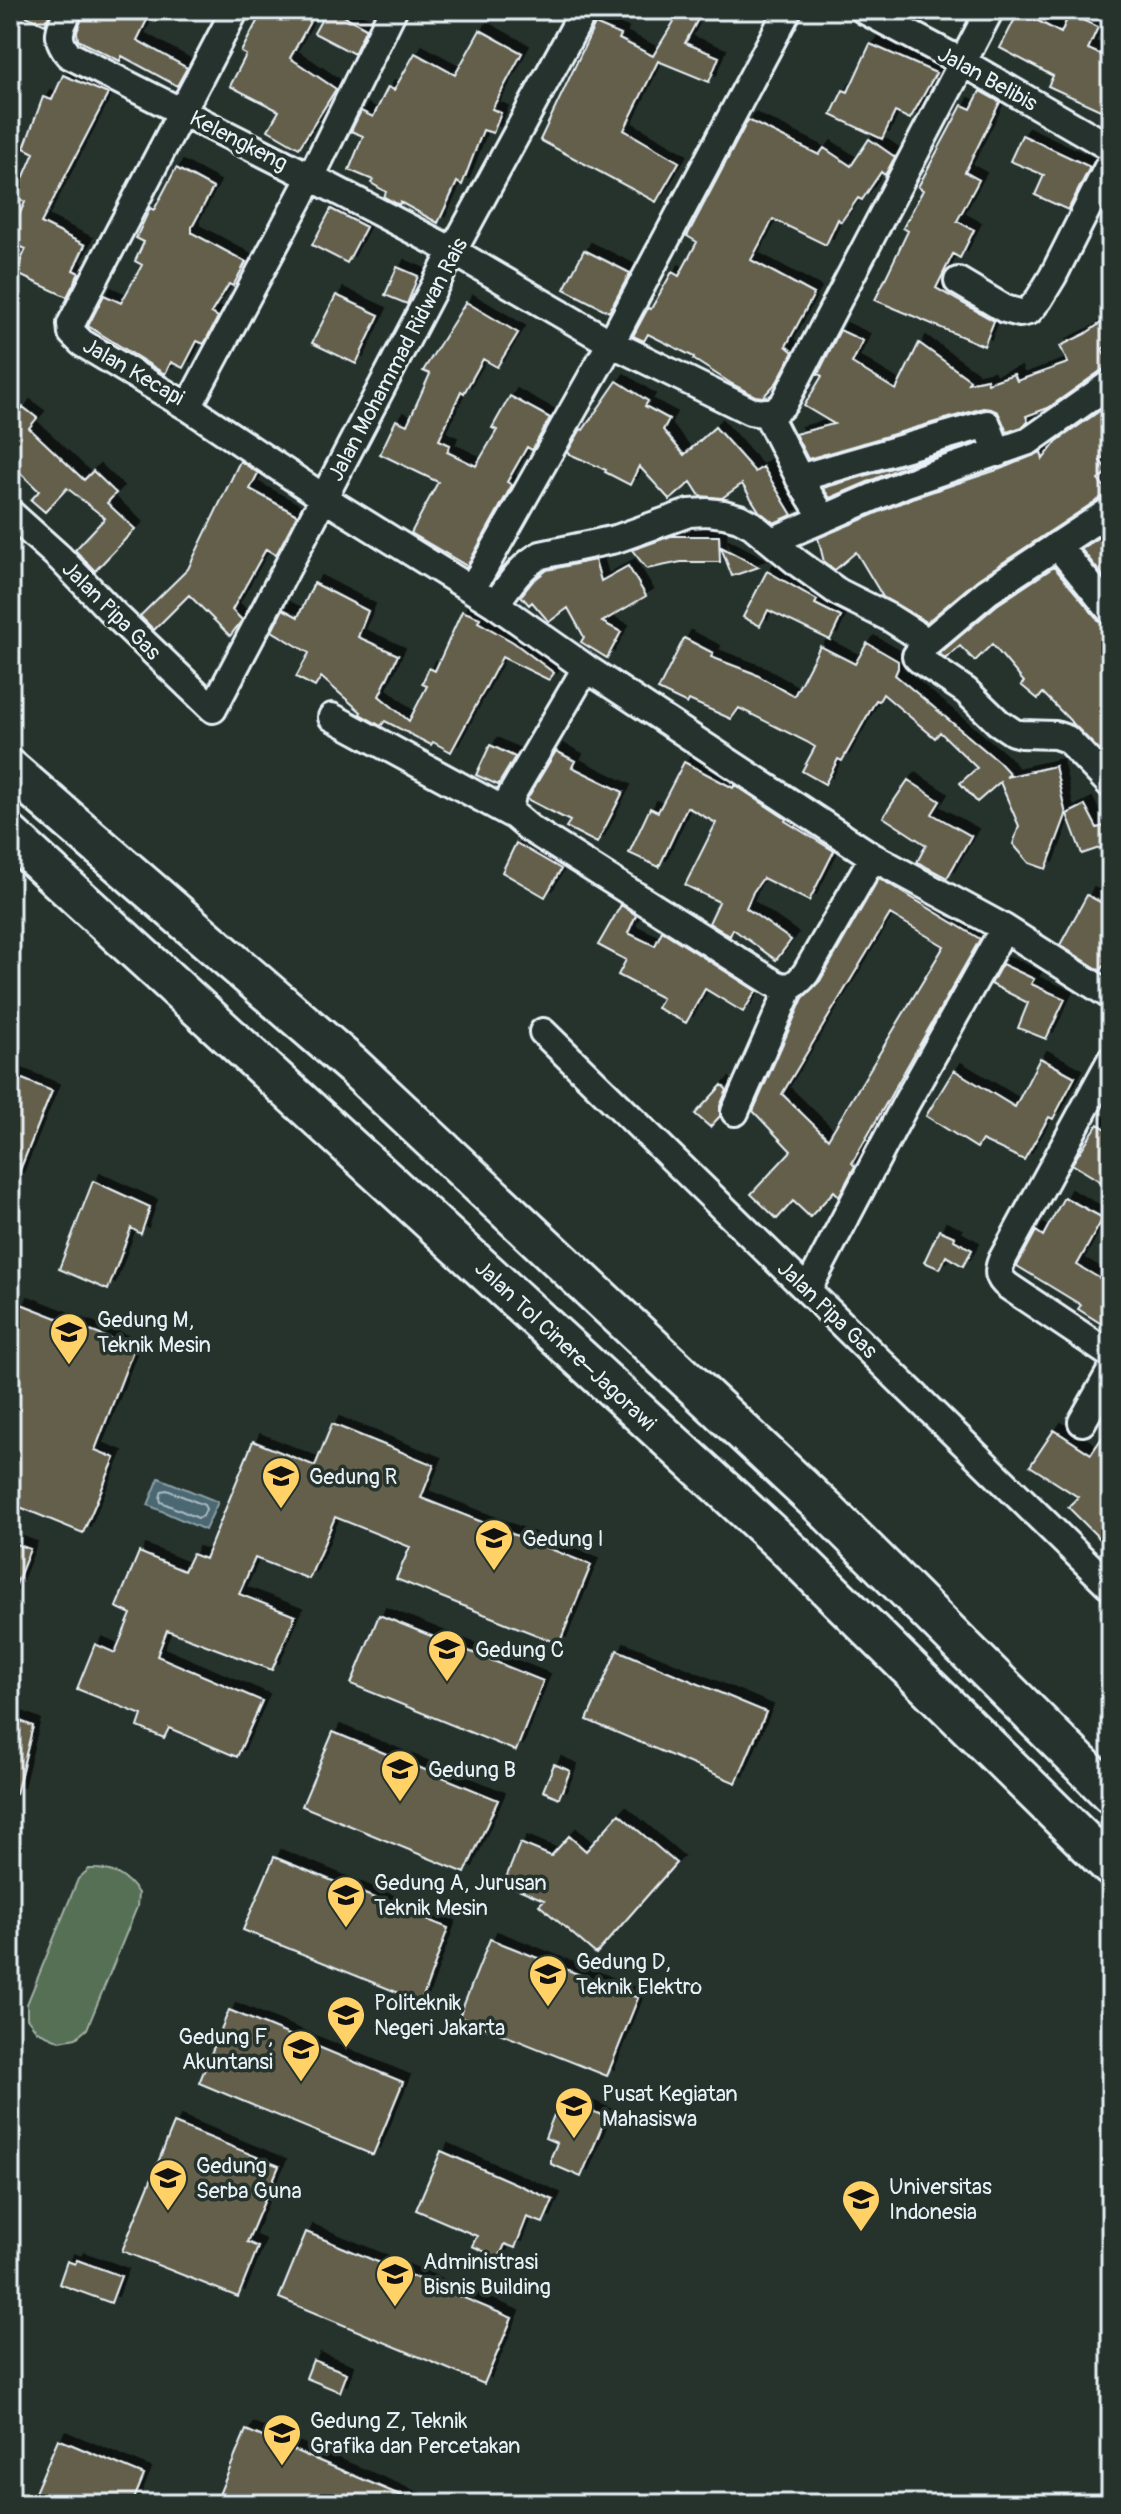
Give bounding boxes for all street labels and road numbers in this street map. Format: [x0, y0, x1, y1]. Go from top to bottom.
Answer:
street label: Jalan Belibis [933, 40, 1042, 118]
street label: Kelengkeng [185, 104, 292, 178]
street label: Jalan Mohammad Ridwan Rais [322, 233, 474, 486]
street label: Jalan Kecapi [78, 332, 189, 412]
street label: Jalan Pipa Gas [56, 555, 167, 666]
street label: Jalan Tol Cinere–Jagorawi [469, 1254, 662, 1437]
street label: Jalan Pipa Gas [771, 1255, 884, 1365]

